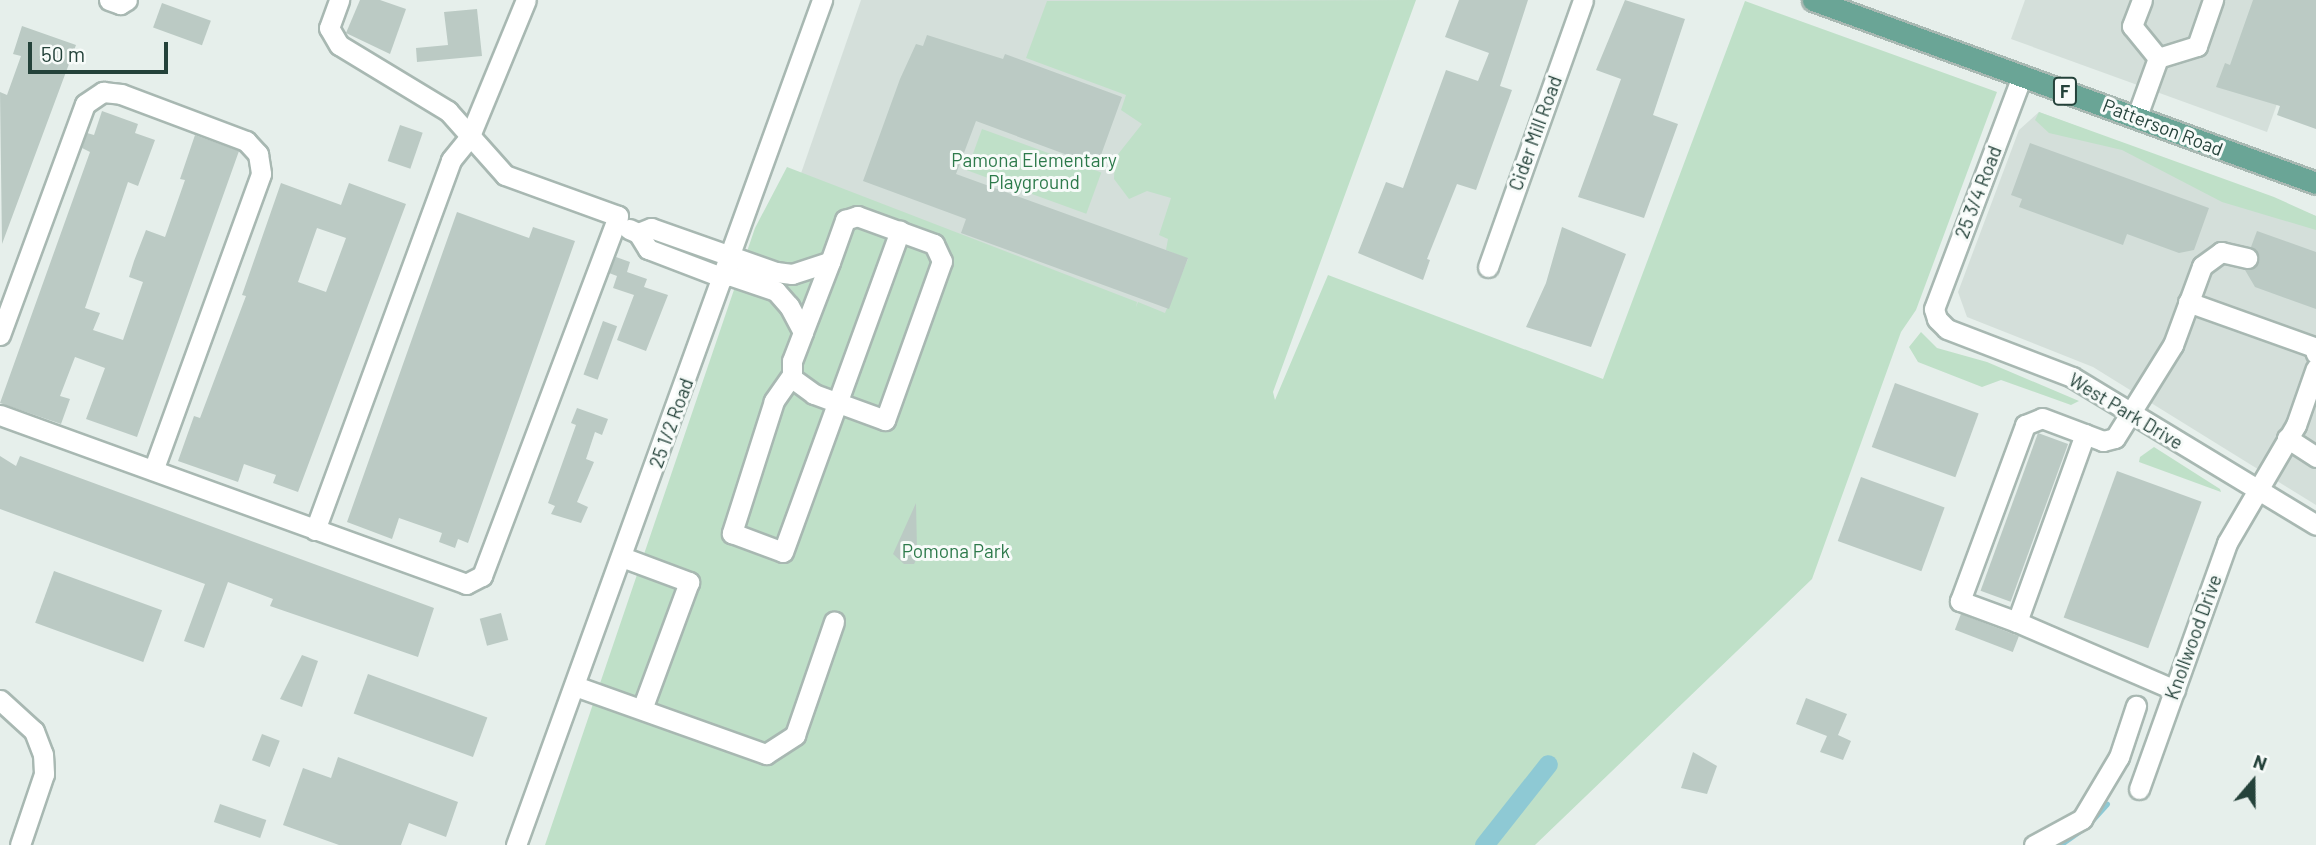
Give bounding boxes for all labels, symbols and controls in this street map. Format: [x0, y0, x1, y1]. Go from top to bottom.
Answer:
scale bar [32, 28, 172, 72]
text: 50 m [41, 41, 85, 66]
street label: Cider Mill Road [1504, 72, 1566, 194]
road number: F [2053, 76, 2077, 106]
street label: Patterson Road [2100, 94, 2226, 160]
street label: 25 3/4 Road [1950, 142, 2006, 242]
park label: Pamona Elementary Playground [951, 149, 1117, 193]
street label: West Park Drive [2065, 368, 2187, 454]
street label: 25 1/2 Road [644, 375, 698, 471]
park label: Pomona Park [902, 540, 1010, 562]
street label: Knollwood Drive [2160, 571, 2226, 703]
north arrow [2218, 747, 2288, 817]
text: N [2250, 749, 2270, 775]

